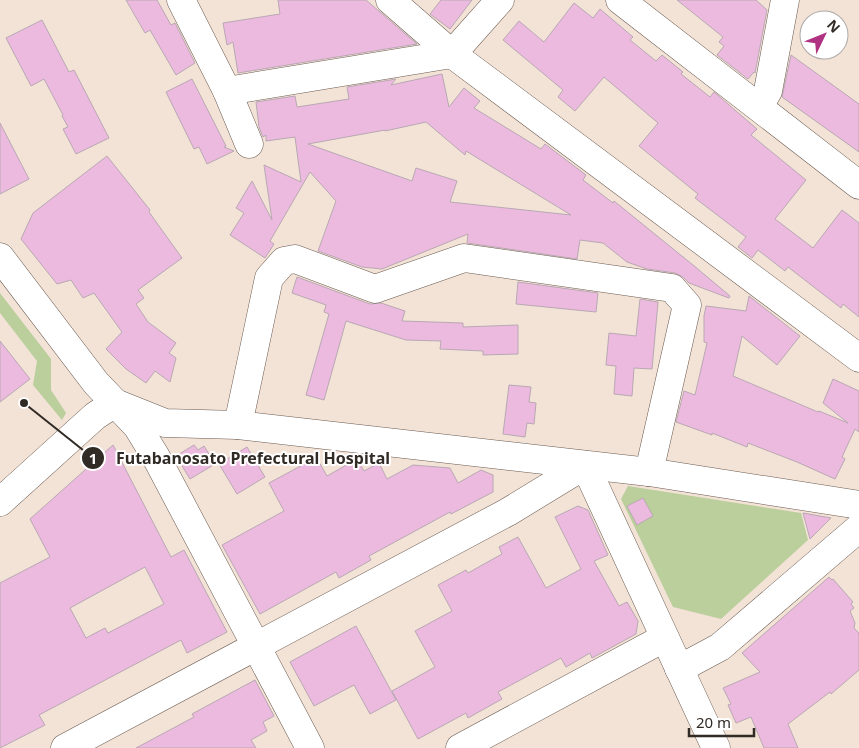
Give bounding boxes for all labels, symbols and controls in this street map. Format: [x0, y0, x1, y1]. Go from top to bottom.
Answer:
north arrow [799, 10, 849, 60]
text: N [823, 15, 845, 36]
callout: Futabanosato Prefectural Hospital [81, 443, 400, 474]
text: Futabanosato Prefectural Hospital [116, 447, 390, 469]
text: 1 [89, 448, 97, 468]
scale bar [689, 706, 754, 738]
text: 20 m [696, 712, 731, 732]

